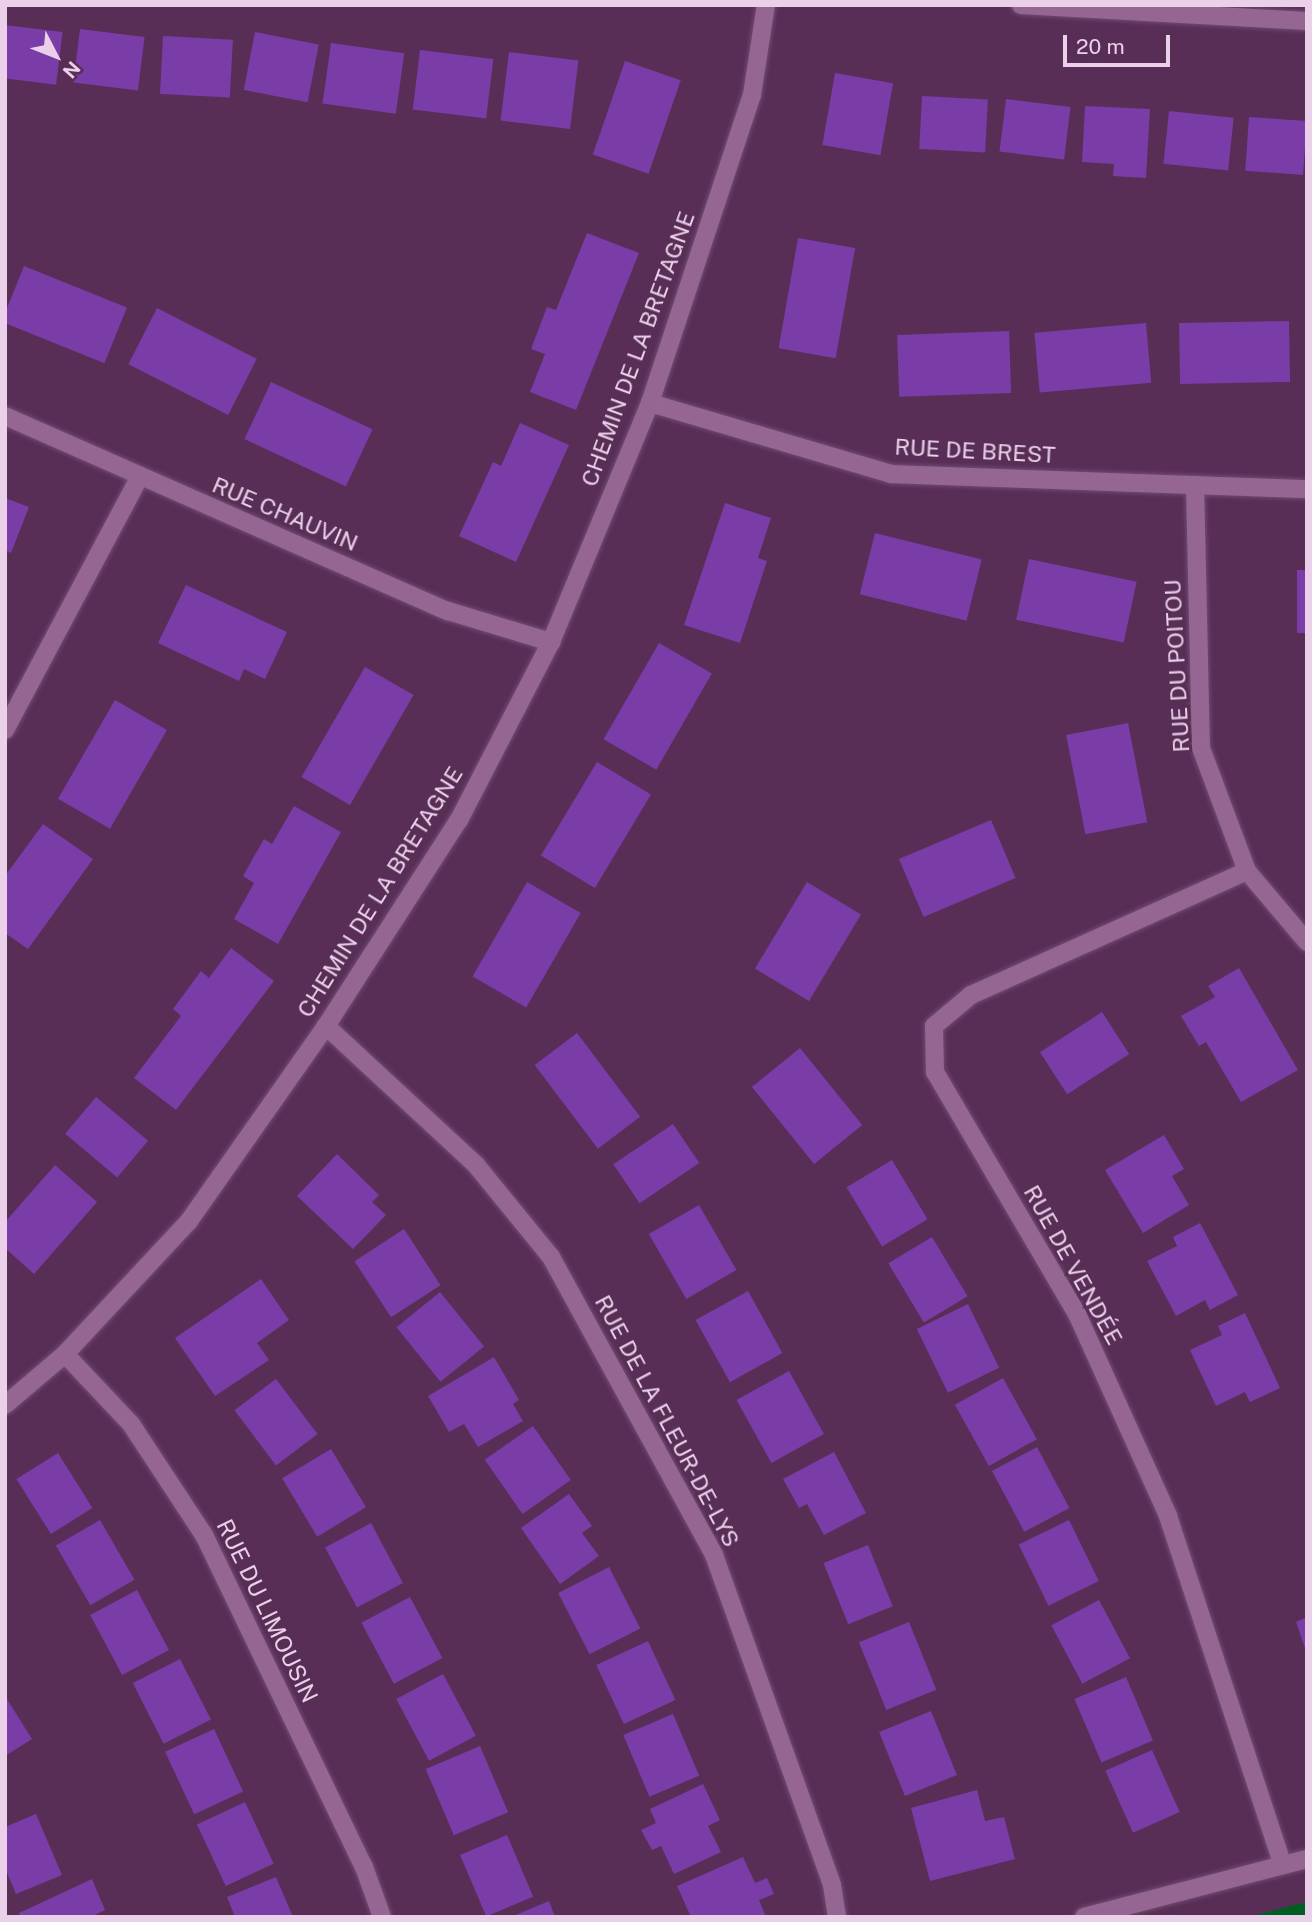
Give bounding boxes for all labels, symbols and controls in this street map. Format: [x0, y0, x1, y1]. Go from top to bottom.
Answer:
north arrow [21, 21, 91, 91]
scale bar [1067, 21, 1174, 65]
text: 20 m [1076, 34, 1125, 59]
text: N [58, 57, 85, 83]
street label: CHEMIN DE LA BRETAGNE [575, 208, 701, 490]
street label: RUE DE BREST [894, 433, 1056, 469]
street label: RUE CHAUVIN [208, 471, 362, 557]
street label: RUE DU POITOU [1159, 579, 1195, 753]
street label: CHEMIN DE LA BRETAGNE [291, 762, 469, 1022]
street label: RUE DE VENDÉE [1018, 1180, 1128, 1350]
street label: RUE DE LA FLEUR-DE-LYS [589, 1290, 745, 1552]
street label: RUE DU LIMOUSIN [211, 1515, 323, 1707]

